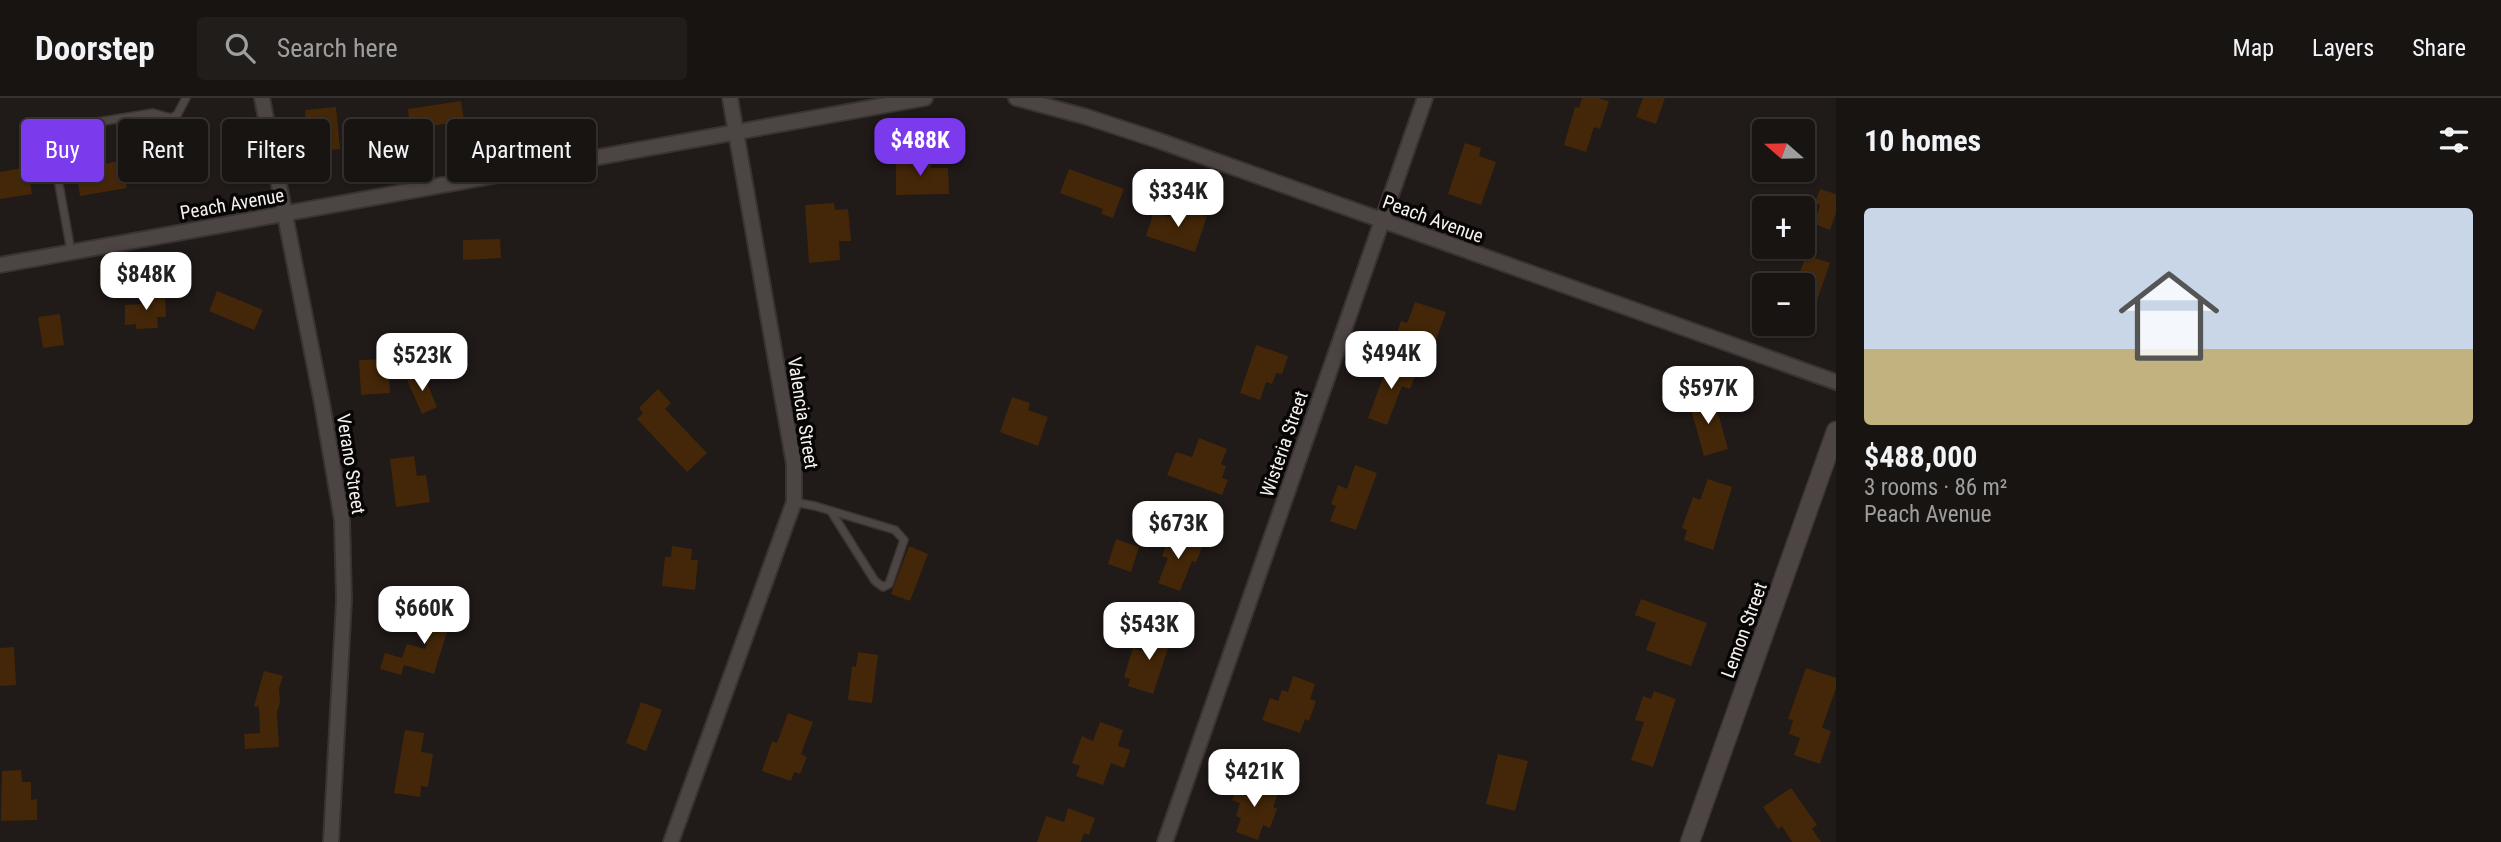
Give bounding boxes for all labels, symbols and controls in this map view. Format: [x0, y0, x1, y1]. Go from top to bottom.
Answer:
search box [197, 17, 687, 80]
text: Doorstep [35, 29, 155, 68]
icon: search [221, 29, 259, 67]
text: Search here [277, 33, 398, 63]
text: Map [2233, 34, 2274, 62]
text: Layers [2312, 34, 2374, 62]
text: Share [2412, 34, 2466, 62]
pin: $488K [871, 118, 969, 178]
chip: Buy [21, 119, 104, 182]
chip: Rent [118, 119, 208, 182]
chip: Filters [222, 119, 330, 182]
chip: New [344, 119, 433, 182]
chip: Apartment [447, 119, 596, 182]
north arrow [1752, 119, 1815, 182]
map controls [1752, 119, 1815, 336]
icon: filters [2435, 121, 2473, 159]
text: 10 homes [1864, 123, 1981, 158]
text: $488K [890, 127, 950, 154]
pin: $334K [1129, 170, 1227, 229]
text: $334K [1148, 178, 1208, 205]
street label: Peach Avenue [178, 184, 286, 224]
street label: Peach Avenue [1380, 190, 1487, 248]
button: + [1752, 196, 1815, 259]
pin: $848K [97, 252, 195, 312]
icon: home [2106, 253, 2232, 379]
text: $848K [116, 261, 176, 288]
button: − [1752, 273, 1815, 336]
pin: $494K [1342, 331, 1440, 391]
pin: $523K [373, 334, 471, 393]
text: $494K [1361, 340, 1421, 367]
text: $523K [392, 342, 452, 369]
street label: Valencia Street [783, 355, 823, 471]
pin: $597K [1659, 366, 1757, 426]
text: $597K [1678, 375, 1738, 402]
street label: Wisteria Street [1255, 388, 1313, 500]
street label: Verano Street [332, 412, 370, 516]
text: $488,000 [1864, 439, 1977, 474]
text: 3 rooms · 86 m² [1864, 474, 2007, 501]
text: Peach Avenue [1864, 501, 1992, 528]
pin: $673K [1129, 502, 1227, 561]
text: $673K [1148, 510, 1208, 537]
street label: Lemon Street [1716, 579, 1772, 681]
pin: $660K [375, 587, 473, 646]
text: $660K [394, 595, 454, 622]
pin: $543K [1100, 602, 1198, 662]
text: $543K [1119, 611, 1179, 638]
pin: $421K [1205, 750, 1303, 809]
text: $421K [1224, 758, 1284, 785]

